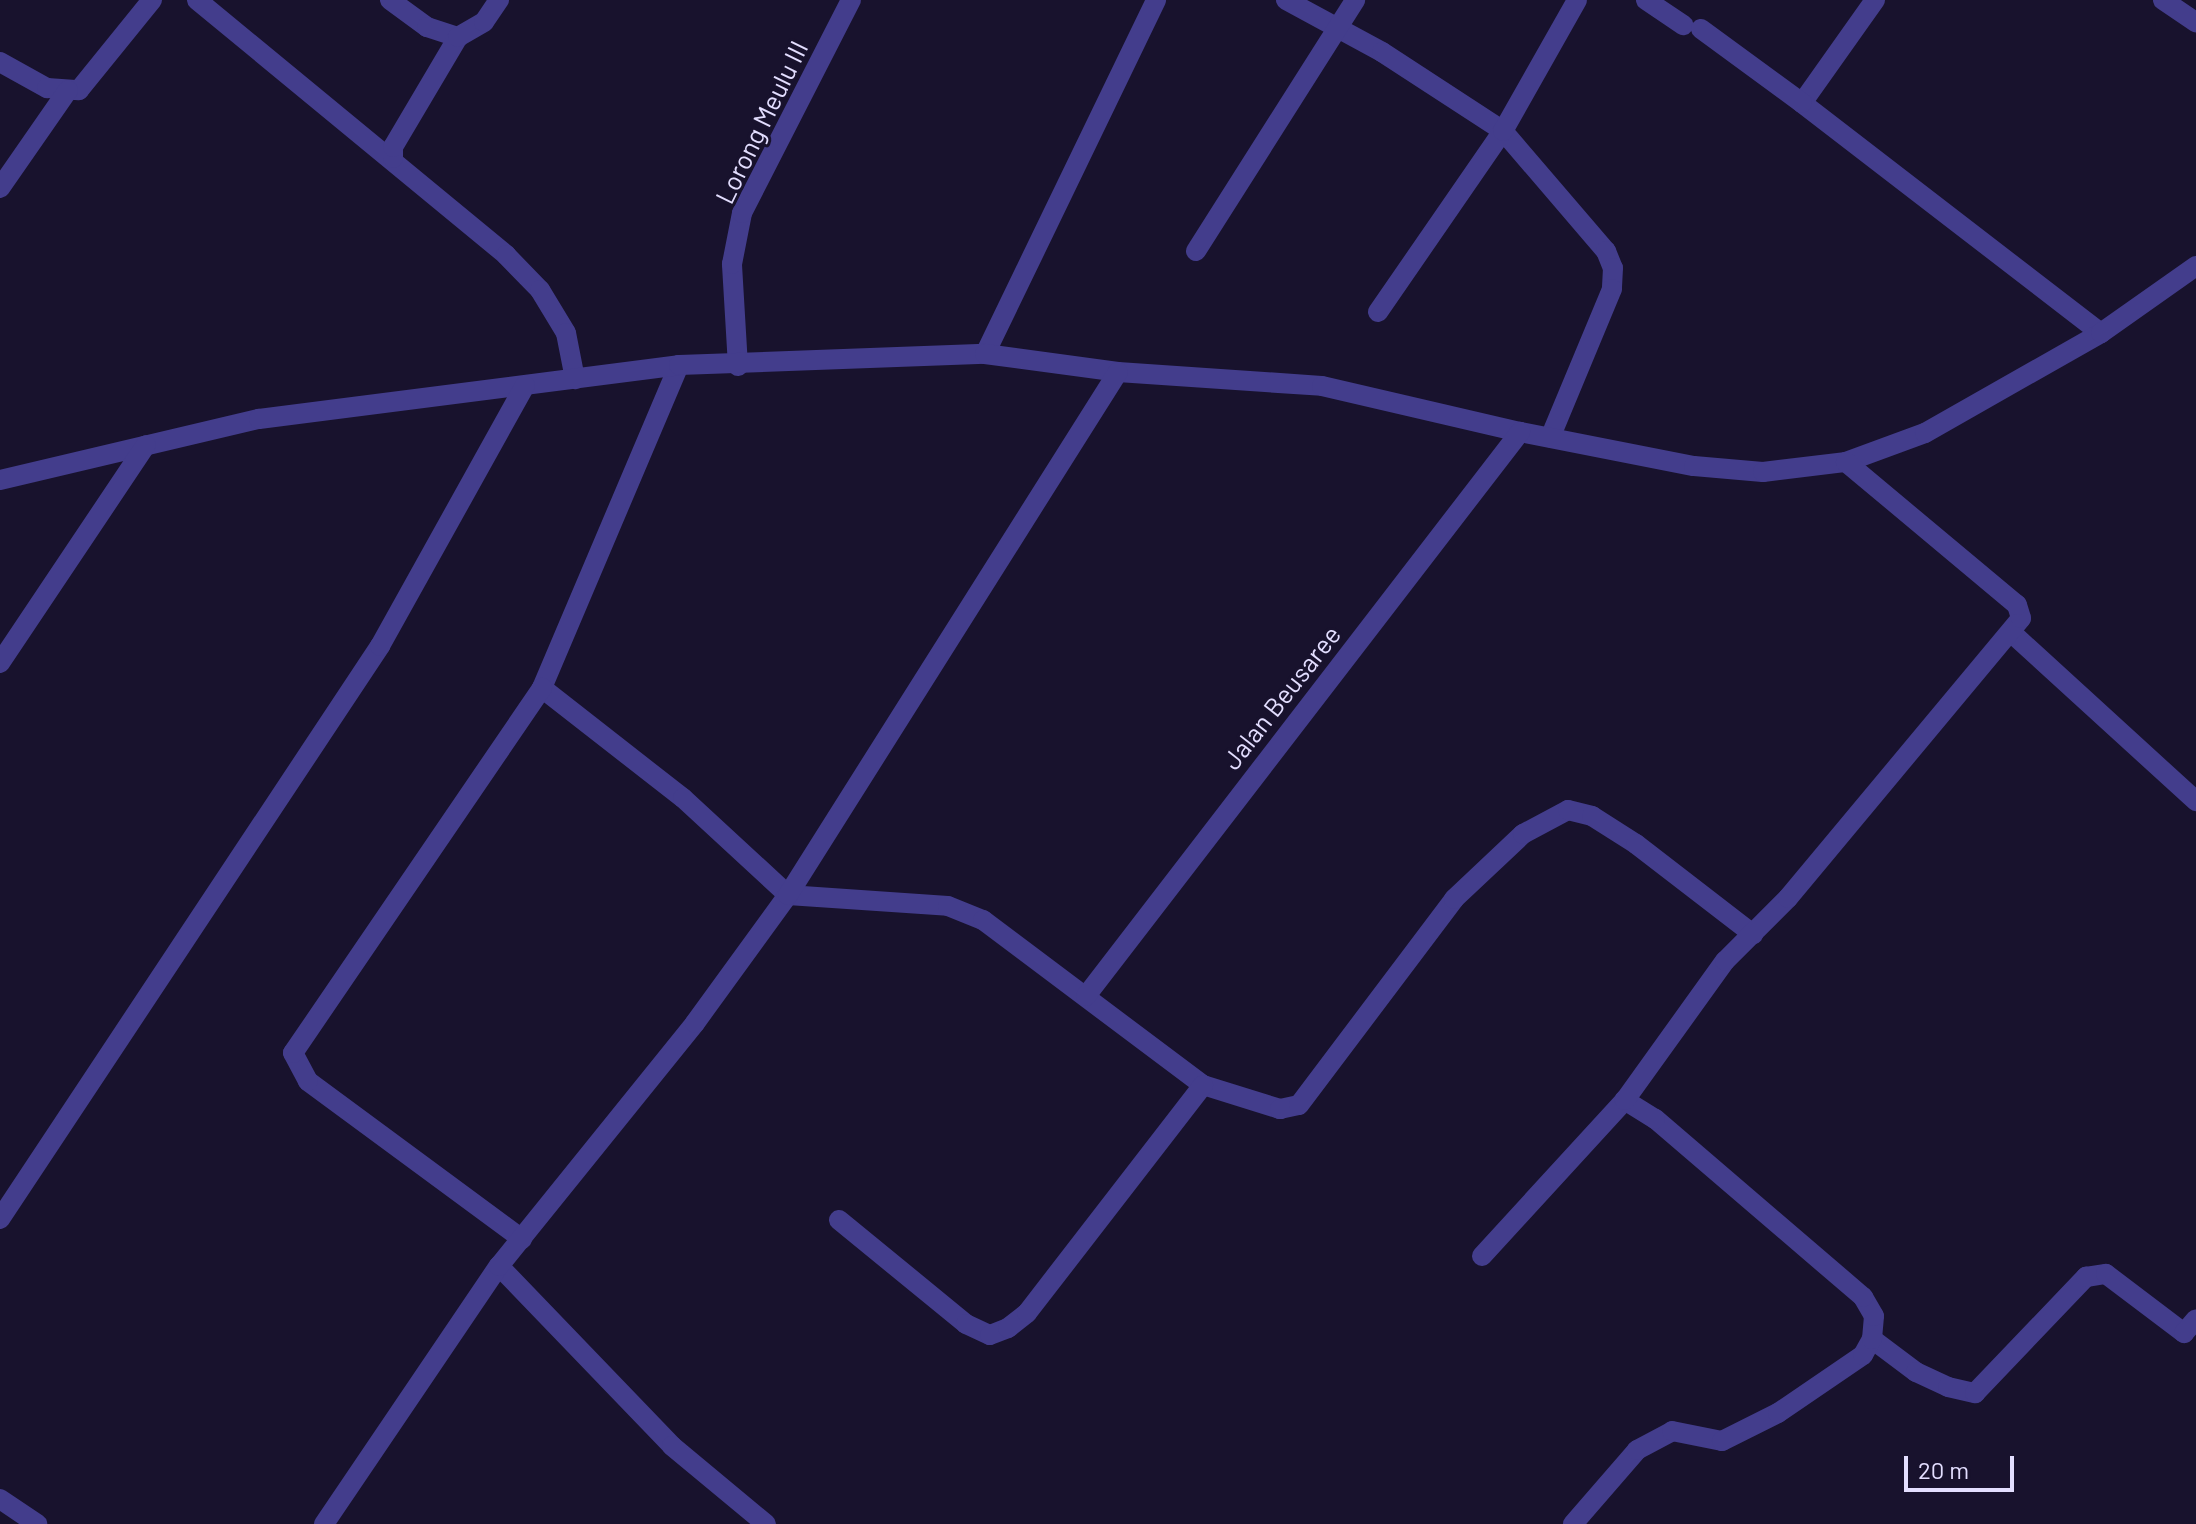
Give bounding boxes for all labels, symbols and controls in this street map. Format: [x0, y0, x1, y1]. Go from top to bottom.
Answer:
street label: Lorong Meulu III [708, 35, 814, 209]
street label: Jalan Beusaree [1215, 619, 1347, 775]
scale bar [1908, 1440, 2018, 1490]
text: 20 m [1918, 1455, 1969, 1484]

